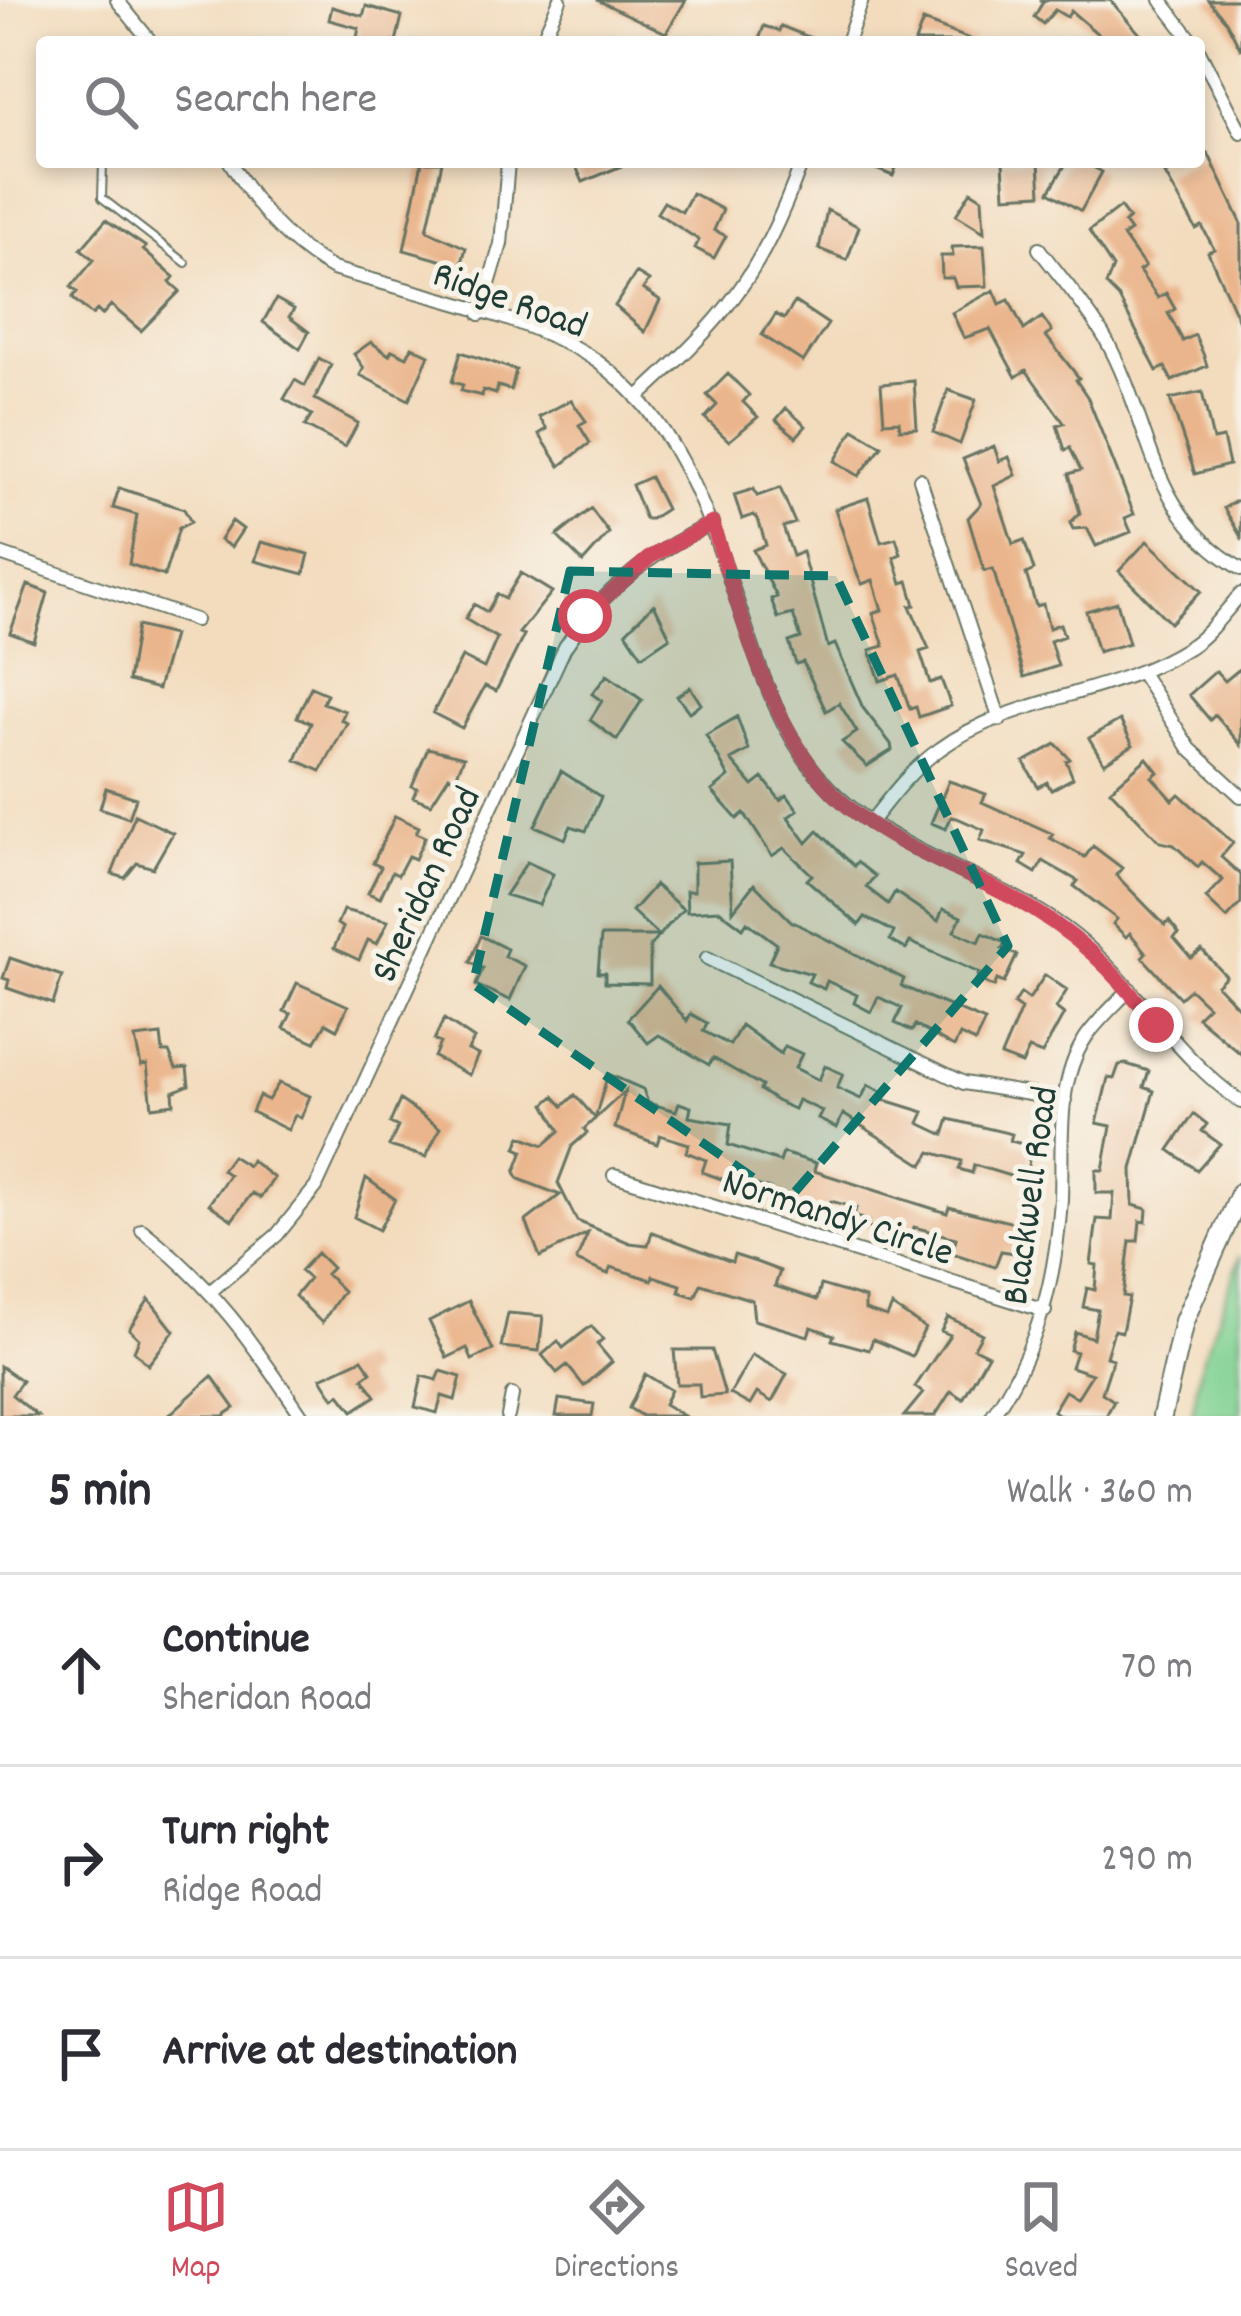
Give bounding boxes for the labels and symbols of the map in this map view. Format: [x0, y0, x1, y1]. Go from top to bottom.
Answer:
street label: Ridge Road [424, 250, 594, 356]
route start [558, 589, 612, 643]
street label: Sheridan Road [360, 779, 498, 993]
route end [1129, 998, 1183, 1052]
street label: Blackwell Road [991, 1083, 1076, 1309]
street label: Normandy Circle [714, 1157, 960, 1283]

